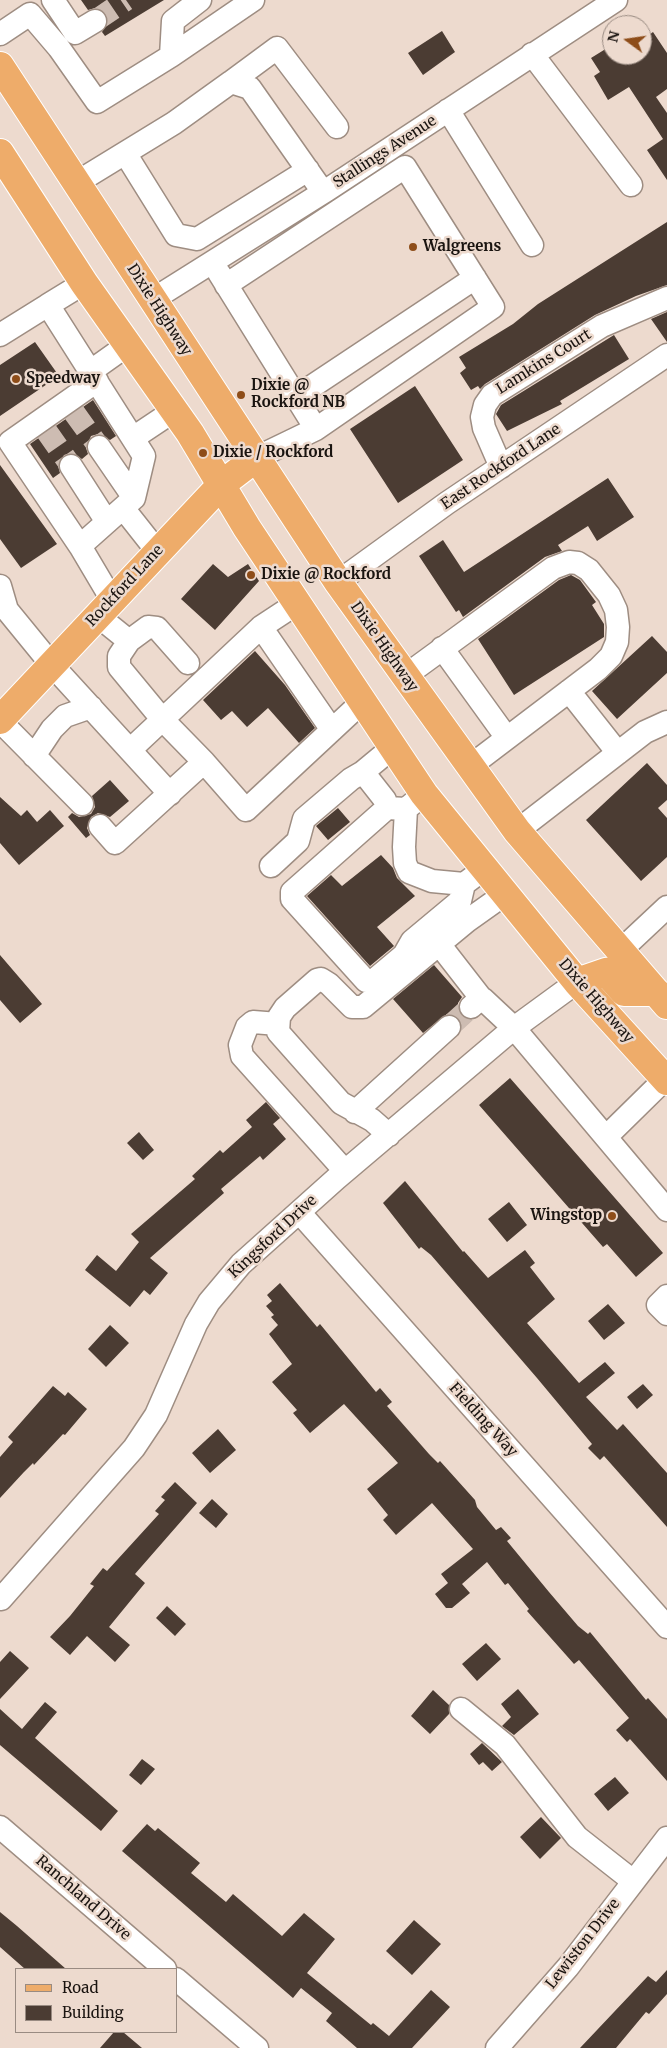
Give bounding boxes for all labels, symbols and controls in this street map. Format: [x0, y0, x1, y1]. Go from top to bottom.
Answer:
north arrow [602, 15, 652, 65]
text: N [603, 29, 623, 44]
street label: Stallings Avenue [330, 112, 440, 192]
place label: Walgreens [423, 238, 501, 256]
marker: Walgreens [407, 241, 419, 253]
street label: Dixie Highway [123, 261, 195, 359]
street label: Lamkins Court [493, 326, 595, 398]
place label: Speedway [26, 370, 100, 388]
marker: Speedway [10, 373, 22, 385]
place label: Dixie @ Rockford NB [251, 377, 345, 412]
marker: Dixie @ Rockford NB [235, 389, 247, 401]
street label: East Rockford Lane [438, 420, 564, 514]
place label: Dixie / Rockford [213, 444, 333, 462]
marker: Dixie / Rockford [197, 447, 209, 459]
street label: Rockford Lane [83, 541, 167, 631]
place label: Dixie @ Rockford [261, 566, 391, 584]
marker: Dixie @ Rockford [245, 569, 257, 581]
street label: Dixie Highway [346, 599, 422, 695]
street label: Dixie Highway [555, 955, 637, 1047]
street label: Kingsford Drive [225, 1192, 321, 1282]
place label: Wingstop [530, 1207, 602, 1225]
marker: Wingstop [606, 1210, 618, 1222]
street label: Fielding Way [445, 1379, 521, 1461]
street label: Ranchland Drive [32, 1852, 134, 1944]
street label: Lewiston Drive [542, 1895, 624, 1993]
legend [15, 1968, 178, 2033]
text: Road [62, 1978, 98, 1997]
text: Building [62, 2003, 124, 2022]

